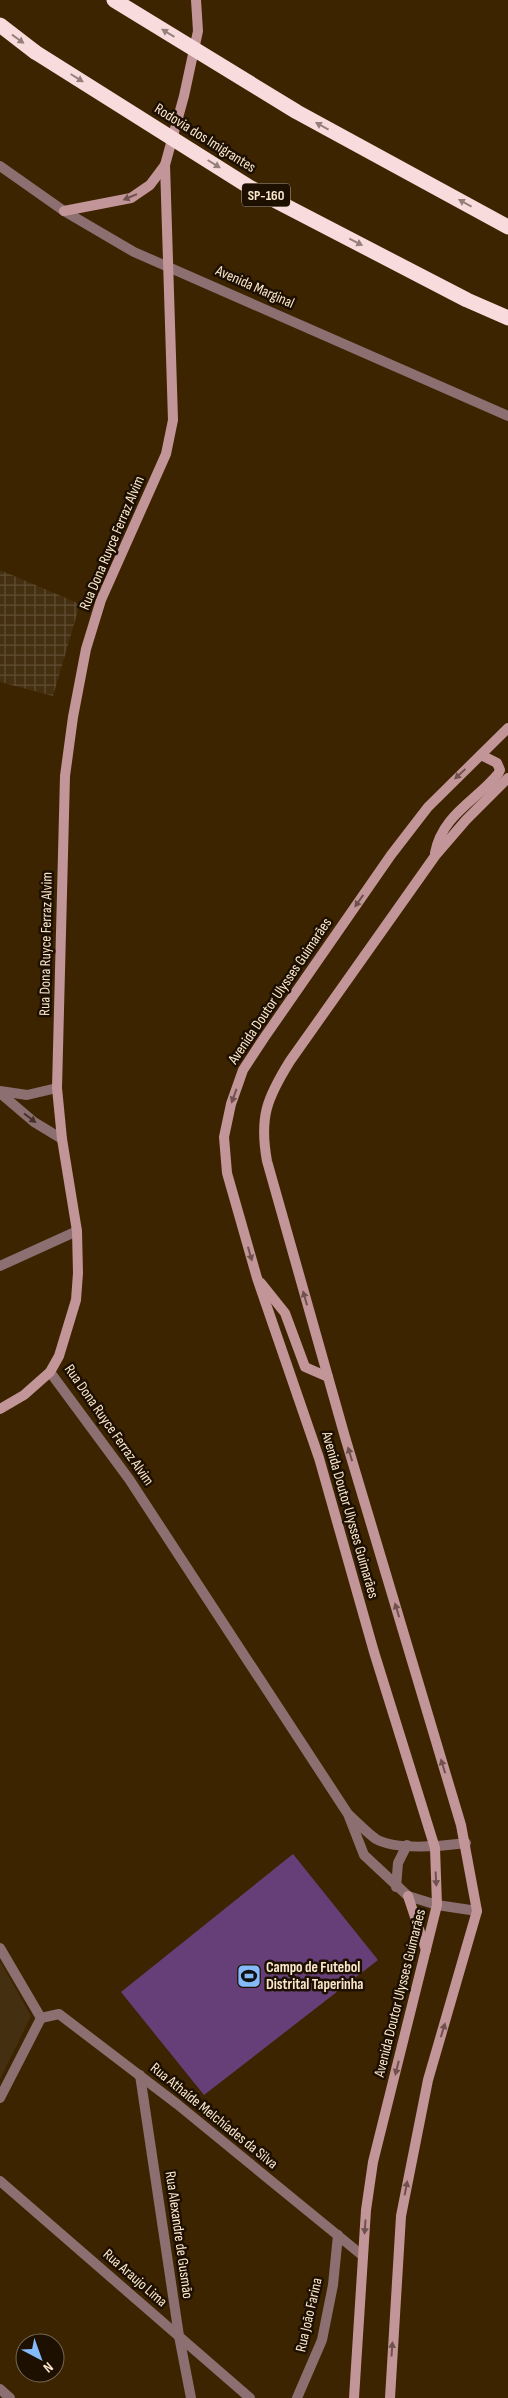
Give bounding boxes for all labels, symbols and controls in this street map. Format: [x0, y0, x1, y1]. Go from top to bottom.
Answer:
one-way arrow [162, 29, 175, 38]
one-way arrow [11, 33, 24, 44]
one-way arrow [70, 73, 83, 82]
street label: Rodovia dos Imigrantes [151, 99, 259, 177]
one-way arrow [315, 122, 330, 130]
one-way arrow [207, 160, 221, 169]
road number: SP-160 [242, 184, 290, 206]
one-way arrow [123, 193, 137, 201]
one-way arrow [458, 199, 472, 208]
one-way arrow [349, 238, 364, 246]
street label: Avenida Marginal [212, 261, 297, 313]
street label: Rua Dona Ruyce Ferraz Alvim [75, 473, 149, 613]
one-way arrow [454, 769, 467, 780]
street label: Rua Dona Ruyce Ferraz Alvim [35, 872, 57, 1016]
one-way arrow [354, 894, 364, 908]
street label: Avenida Doutor Ulysses Guimarães [223, 914, 336, 1069]
one-way arrow [230, 1089, 238, 1104]
one-way arrow [23, 1113, 37, 1123]
one-way arrow [246, 1246, 254, 1261]
one-way arrow [301, 1291, 309, 1306]
street label: Rua Dona Ruyce Ferraz Alvim [60, 1361, 158, 1489]
street label: Avenida Doutor Ulysses Guimarães [317, 1429, 383, 1601]
one-way arrow [346, 1447, 354, 1462]
one-way arrow [392, 1602, 400, 1617]
one-way arrow [439, 1758, 447, 1773]
one-way arrow [433, 1872, 441, 1888]
street label: Avenida Doutor Ulysses Guimarães [370, 1907, 430, 2080]
place label: Campo de Futebol Distrital Taperinha [266, 1958, 363, 1994]
sports icon: Campo de Futebol Distrital Taperinha [236, 1963, 262, 1989]
one-way arrow [440, 2022, 448, 2037]
street label: Rua Athaíde Melchíades da Silva [146, 2059, 282, 2173]
one-way arrow [392, 2061, 400, 2076]
street label: Rua Alexandre de Gusmão [161, 2170, 197, 2300]
one-way arrow [403, 2179, 411, 2195]
one-way arrow [360, 2219, 368, 2235]
street label: Rua Araujo Lima [99, 2245, 171, 2311]
street label: Rua João Farina [291, 2276, 327, 2354]
north arrow [15, 2333, 65, 2383]
one-way arrow [388, 2341, 396, 2357]
text: N [40, 2359, 57, 2376]

